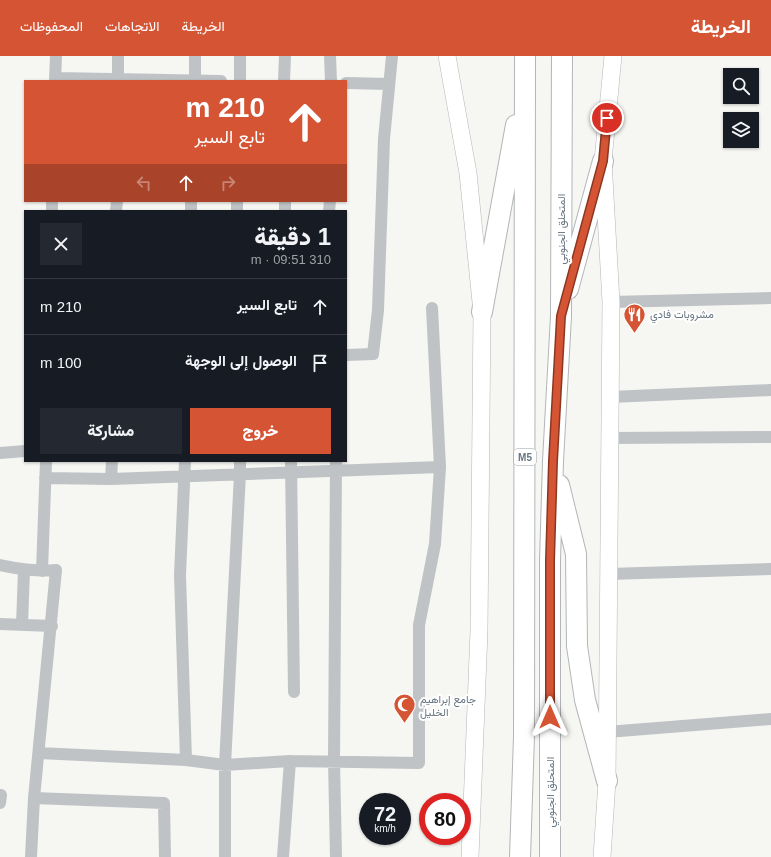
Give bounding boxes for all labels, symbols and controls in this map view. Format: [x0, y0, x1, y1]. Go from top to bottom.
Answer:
text: الخريطة [691, 16, 751, 37]
text: المحفوظات [20, 18, 83, 34]
text: الاتجاهات [105, 18, 159, 34]
text: الخريطة [181, 18, 225, 34]
map controls [723, 68, 759, 148]
button: search [723, 68, 759, 104]
text: 210 m [186, 92, 265, 123]
icon: ahead [279, 96, 331, 148]
pin [590, 101, 624, 135]
icon: arrive [596, 107, 618, 129]
button: layers [723, 112, 759, 148]
text: تابع السير [195, 127, 265, 147]
icon: left [133, 172, 155, 194]
icon: ahead [175, 172, 197, 194]
icon: right [217, 172, 239, 194]
street label: المتحلق الجنوبي [555, 194, 571, 264]
button: close [40, 223, 82, 265]
text: 1 دقيقة [254, 223, 331, 250]
text: 310 m · 09:51 [251, 252, 331, 267]
text: تابع السير [237, 296, 297, 313]
icon: ahead [309, 296, 331, 318]
text: 210 m [40, 298, 82, 315]
restaurant icon: مشروبات فادي [622, 301, 648, 334]
place label: مشروبات فادي [650, 308, 714, 324]
text: الوصول إلى الوجهة [185, 352, 297, 369]
icon: arrive [309, 352, 331, 374]
text: 100 m [40, 354, 82, 371]
button: مشاركة [40, 408, 182, 454]
button: خروج [190, 408, 331, 454]
road number: M5 [514, 449, 536, 465]
mosque icon: جامع إبراهيم الخليل [391, 692, 417, 725]
place label: جامع إبراهيم الخليل [420, 693, 476, 719]
position arrow [529, 696, 571, 738]
street label: المتحلق الجنوبي [544, 757, 560, 827]
speed limit sign: 80 [419, 793, 471, 845]
text: 72 [374, 803, 396, 825]
text: km/h [374, 823, 396, 834]

